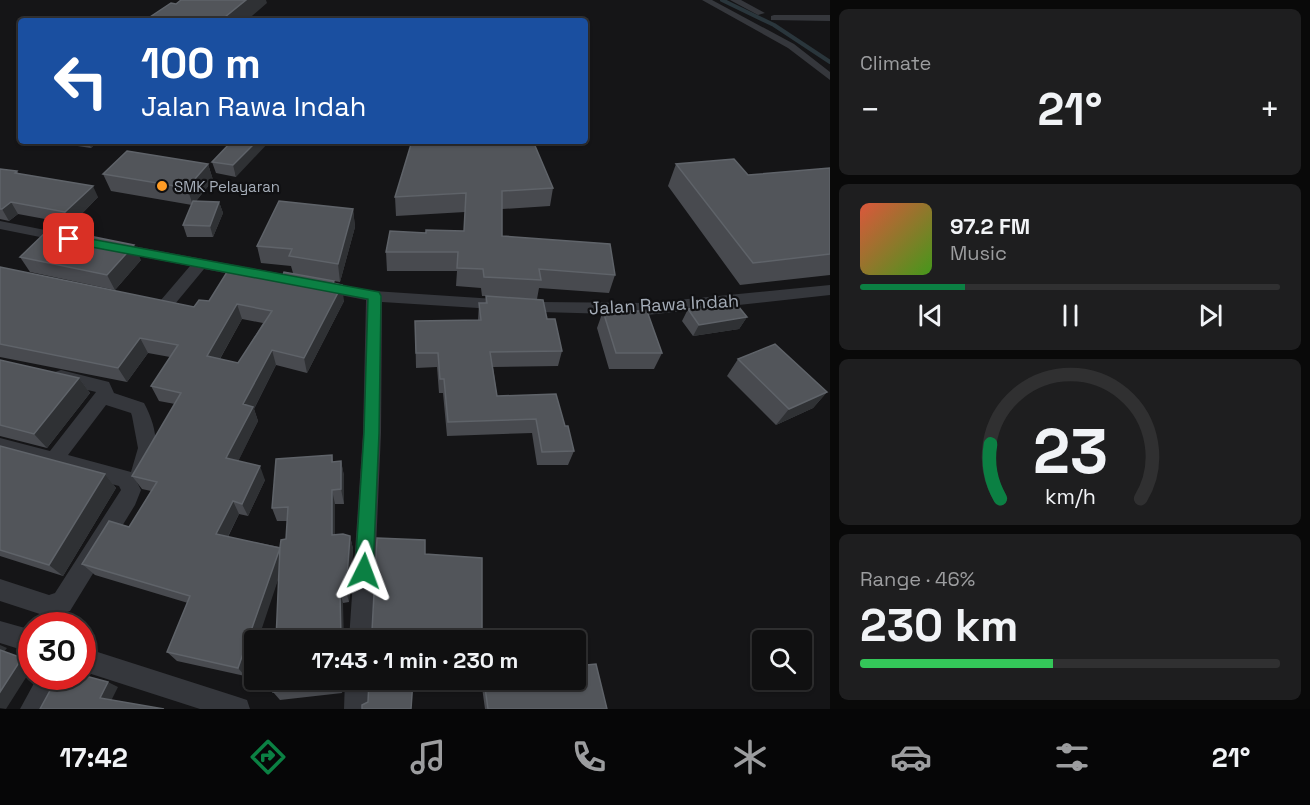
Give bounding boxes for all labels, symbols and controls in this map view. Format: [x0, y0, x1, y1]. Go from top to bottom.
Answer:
text: 100 m [141, 37, 261, 90]
icon: left [42, 42, 120, 120]
text: Climate [860, 50, 931, 76]
text: 21° [1038, 81, 1102, 138]
text: Jalan Rawa Indah [141, 89, 366, 124]
text: − [860, 89, 880, 131]
text: + [1260, 89, 1280, 131]
place label: SMK Pelayaran [174, 177, 280, 196]
marker: SMK Pelayaran [155, 179, 169, 193]
text: 97.2 FM [950, 212, 1030, 240]
pin [43, 213, 94, 264]
icon: arrive [52, 222, 85, 255]
text: Music [950, 240, 1007, 266]
street label: Jalan Rawa Indah [588, 289, 740, 319]
icon: previous [914, 299, 947, 332]
icon: pause [1054, 299, 1087, 332]
icon: next [1194, 299, 1227, 332]
text: 23 [1032, 412, 1107, 491]
text: km/h [1044, 483, 1096, 510]
position arrow [332, 539, 396, 603]
text: Range · 46% [860, 566, 975, 592]
text: 230 km [860, 597, 1019, 654]
speed limit sign: 30 [18, 612, 96, 690]
map controls [752, 630, 812, 690]
button: search [752, 630, 812, 690]
text: 17:43 · 1 min · 230 m [312, 646, 518, 674]
icon: directions [247, 736, 289, 778]
icon: music [407, 736, 449, 778]
icon: phone [568, 736, 610, 778]
icon: climate [729, 736, 771, 778]
icon: car [890, 736, 932, 778]
icon: filters [1051, 736, 1093, 778]
text: 17:42 [59, 740, 128, 775]
text: 21° [1212, 740, 1251, 775]

